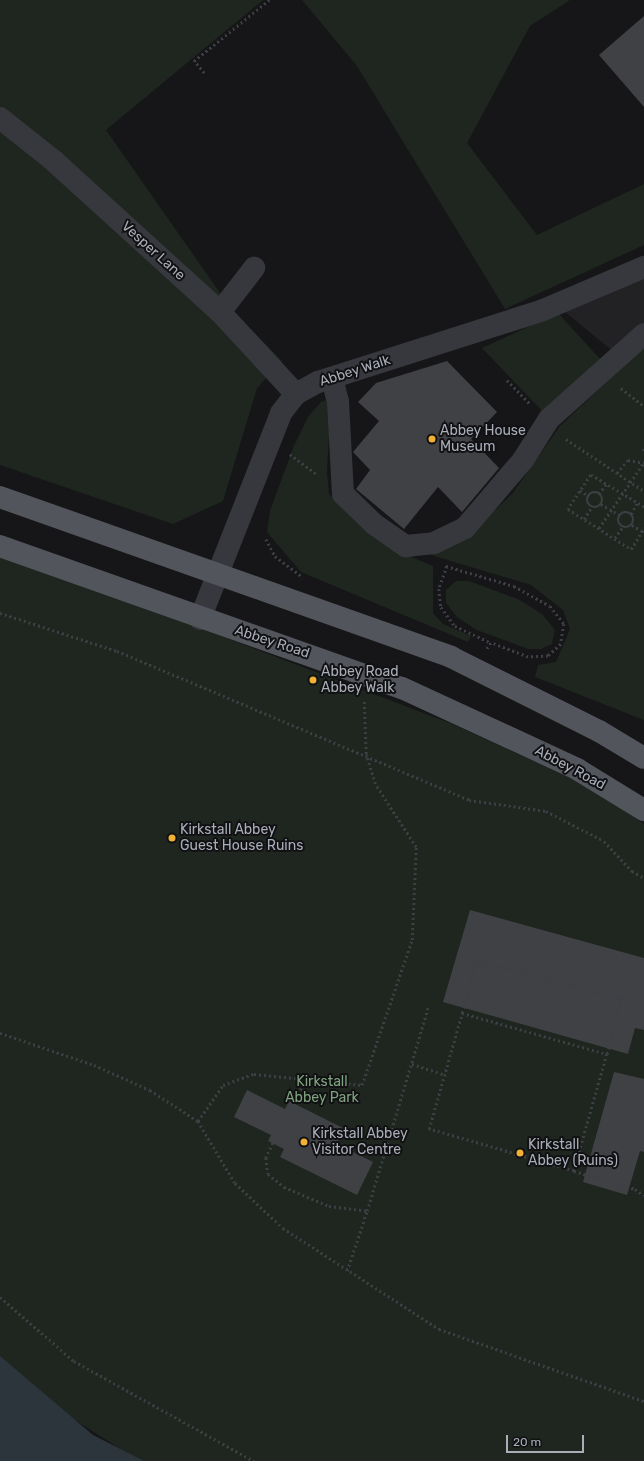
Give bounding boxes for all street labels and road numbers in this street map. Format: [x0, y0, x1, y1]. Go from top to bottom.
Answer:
street label: Vesper Lane [118, 218, 188, 284]
street label: Abbey Walk [317, 352, 393, 390]
street label: Abbey Road [232, 622, 312, 662]
street label: Abbey Road [532, 742, 608, 794]

